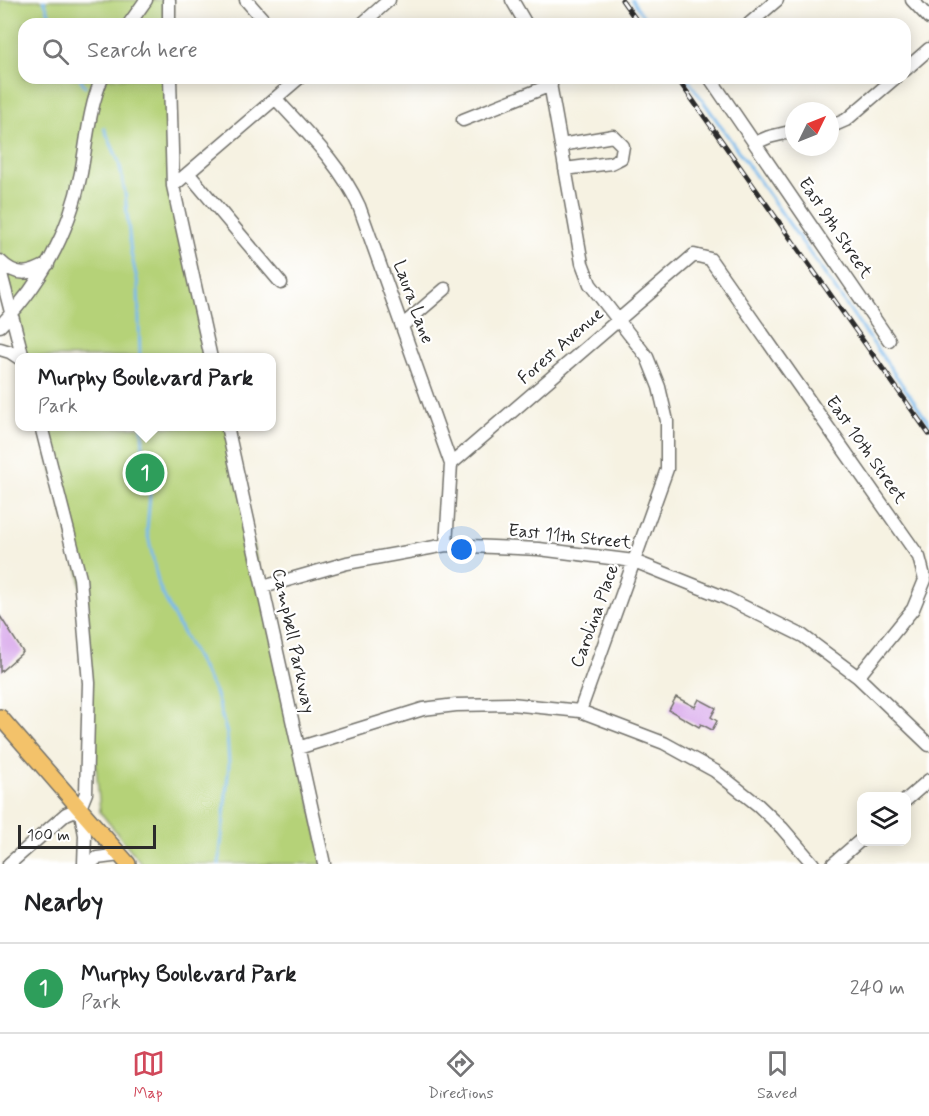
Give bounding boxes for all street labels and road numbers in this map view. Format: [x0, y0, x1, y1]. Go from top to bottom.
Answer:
street label: East 9th Street [792, 173, 878, 284]
street label: Laura Lane [387, 257, 439, 347]
street label: Forest Avenue [513, 302, 609, 390]
street label: East 10th Street [820, 391, 912, 509]
street label: East 11th Street [507, 519, 633, 555]
street label: Carolina Place [565, 561, 625, 671]
street label: Campbell Parkway [266, 566, 320, 716]

